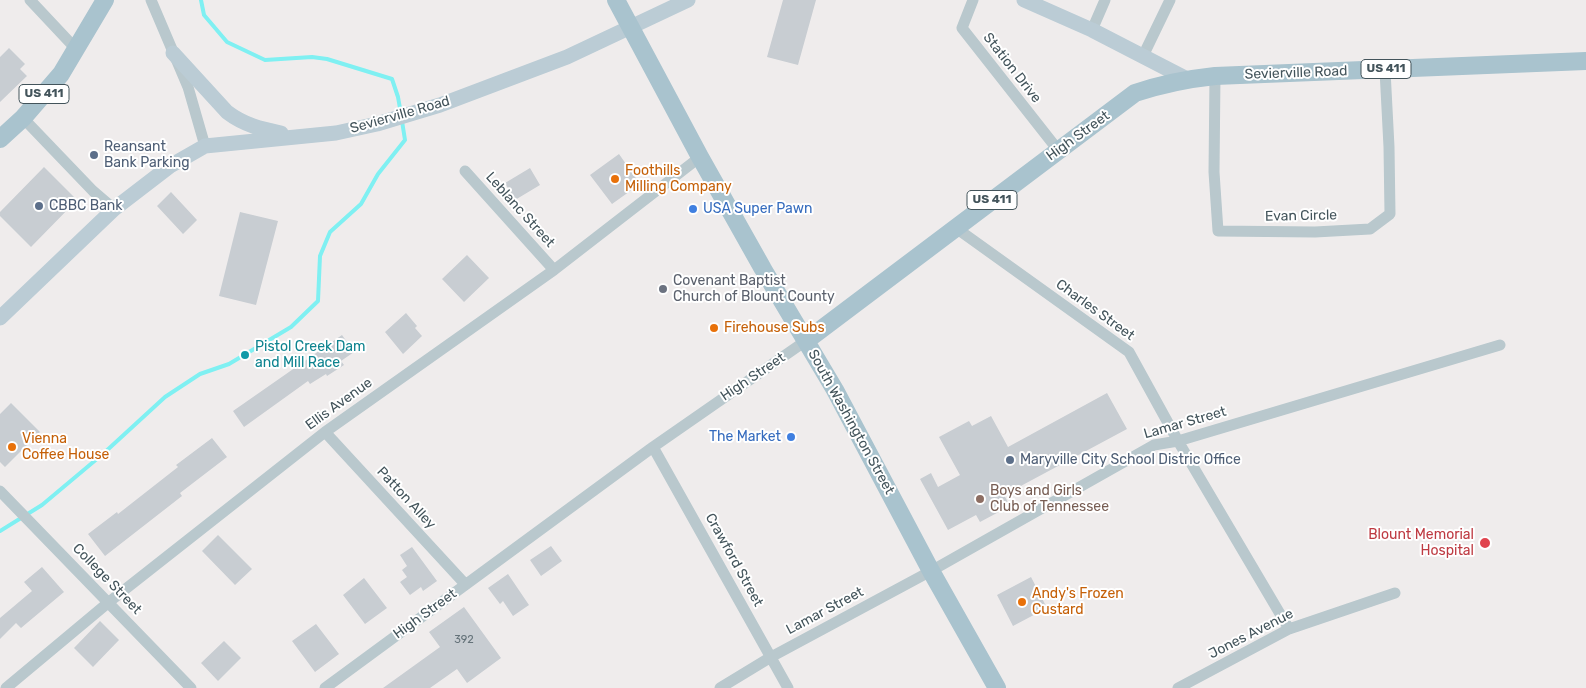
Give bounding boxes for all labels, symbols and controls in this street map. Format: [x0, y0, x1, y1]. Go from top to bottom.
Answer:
street label: Station Drive [979, 30, 1045, 106]
road number: US 411 [1361, 60, 1411, 78]
street label: Sevierville Road [1244, 63, 1348, 83]
road number: US 411 [19, 85, 69, 104]
street label: Sevierville Road [348, 93, 452, 137]
street label: High Street [1043, 107, 1113, 165]
place label: Reansant Bank Parking [104, 139, 190, 172]
marker: Reansant Bank Parking [88, 149, 100, 161]
place label: Foothills Milling Company [625, 163, 732, 196]
street label: Leblanc Street [482, 169, 558, 251]
marker: Foothills Milling Company [609, 173, 621, 185]
road number: US 411 [967, 190, 1017, 210]
place label: CBBC Bank [49, 198, 123, 214]
marker: CBBC Bank [33, 200, 45, 212]
place label: USA Super Pawn [703, 201, 813, 217]
marker: USA Super Pawn [687, 203, 699, 215]
street label: Evan Circle [1265, 207, 1337, 225]
place label: Covenant Baptist Church of Blount County [673, 273, 835, 306]
street label: Charles Street [1052, 276, 1138, 344]
marker: Covenant Baptist Church of Blount County [657, 283, 669, 295]
place label: Firehouse Subs [724, 320, 825, 336]
marker: Firehouse Subs [708, 322, 720, 334]
place label: Pistol Creek Dam and Mill Race [255, 339, 366, 372]
street label: South Washington Street [804, 347, 898, 497]
marker: Pistol Creek Dam and Mill Race [239, 349, 251, 361]
street label: High Street [718, 349, 788, 405]
street label: Ellis Avenue [302, 374, 376, 434]
street label: Lamar Street [1142, 403, 1228, 443]
place label: The Market [709, 429, 781, 445]
place label: Vienna Coffee House [22, 431, 109, 464]
marker: The Market [785, 431, 797, 443]
marker: Vienna Coffee House [6, 441, 18, 453]
place label: Maryville City School Distric Office [1020, 452, 1241, 468]
marker: Maryville City School Distric Office [1004, 454, 1016, 466]
street label: Patton Alley [373, 463, 439, 533]
place label: Boys and Girls Club of Tennessee [990, 483, 1109, 516]
marker: Boys and Girls Club of Tennessee [974, 493, 986, 505]
street label: Crawford Street [701, 510, 767, 610]
place label: Blount Memorial Hospital [1368, 527, 1474, 560]
marker: Blount Memorial Hospital [1478, 536, 1492, 550]
street label: College Street [69, 540, 145, 618]
street label: Lamar Street [784, 584, 866, 638]
street label: High Street [390, 585, 460, 643]
place label: Andy's Frozen Custard [1032, 586, 1124, 618]
marker: Andy's Frozen Custard [1016, 596, 1028, 608]
street label: Jones Avenue [1206, 605, 1296, 663]
house number: 392 [454, 633, 474, 647]

